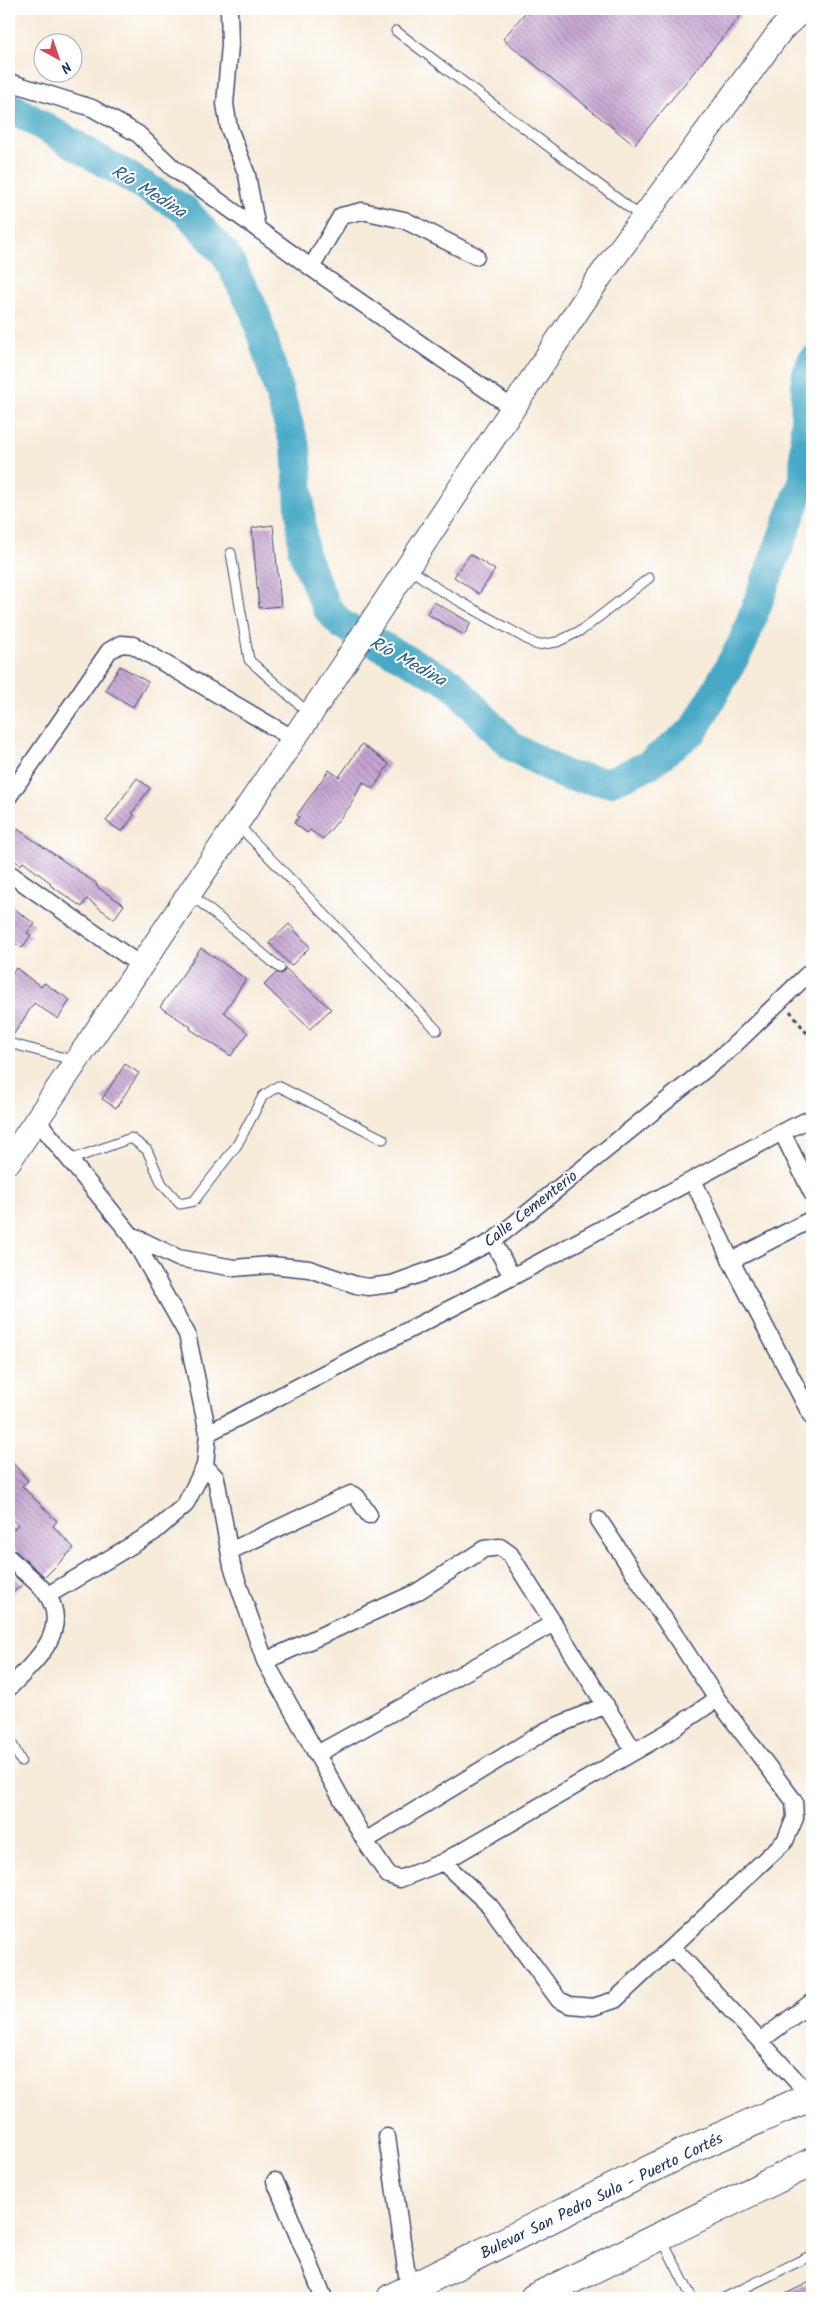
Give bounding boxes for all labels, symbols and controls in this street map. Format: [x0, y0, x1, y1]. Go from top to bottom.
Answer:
north arrow [32, 32, 82, 82]
text: N [55, 56, 76, 79]
water label: Río Medina [105, 158, 193, 228]
water label: Río Medina [364, 629, 452, 696]
street label: Calle Cementerio [478, 1164, 583, 1254]
street label: Bulevar San Pedro Sula - Puerto Cortés [476, 2126, 727, 2266]

